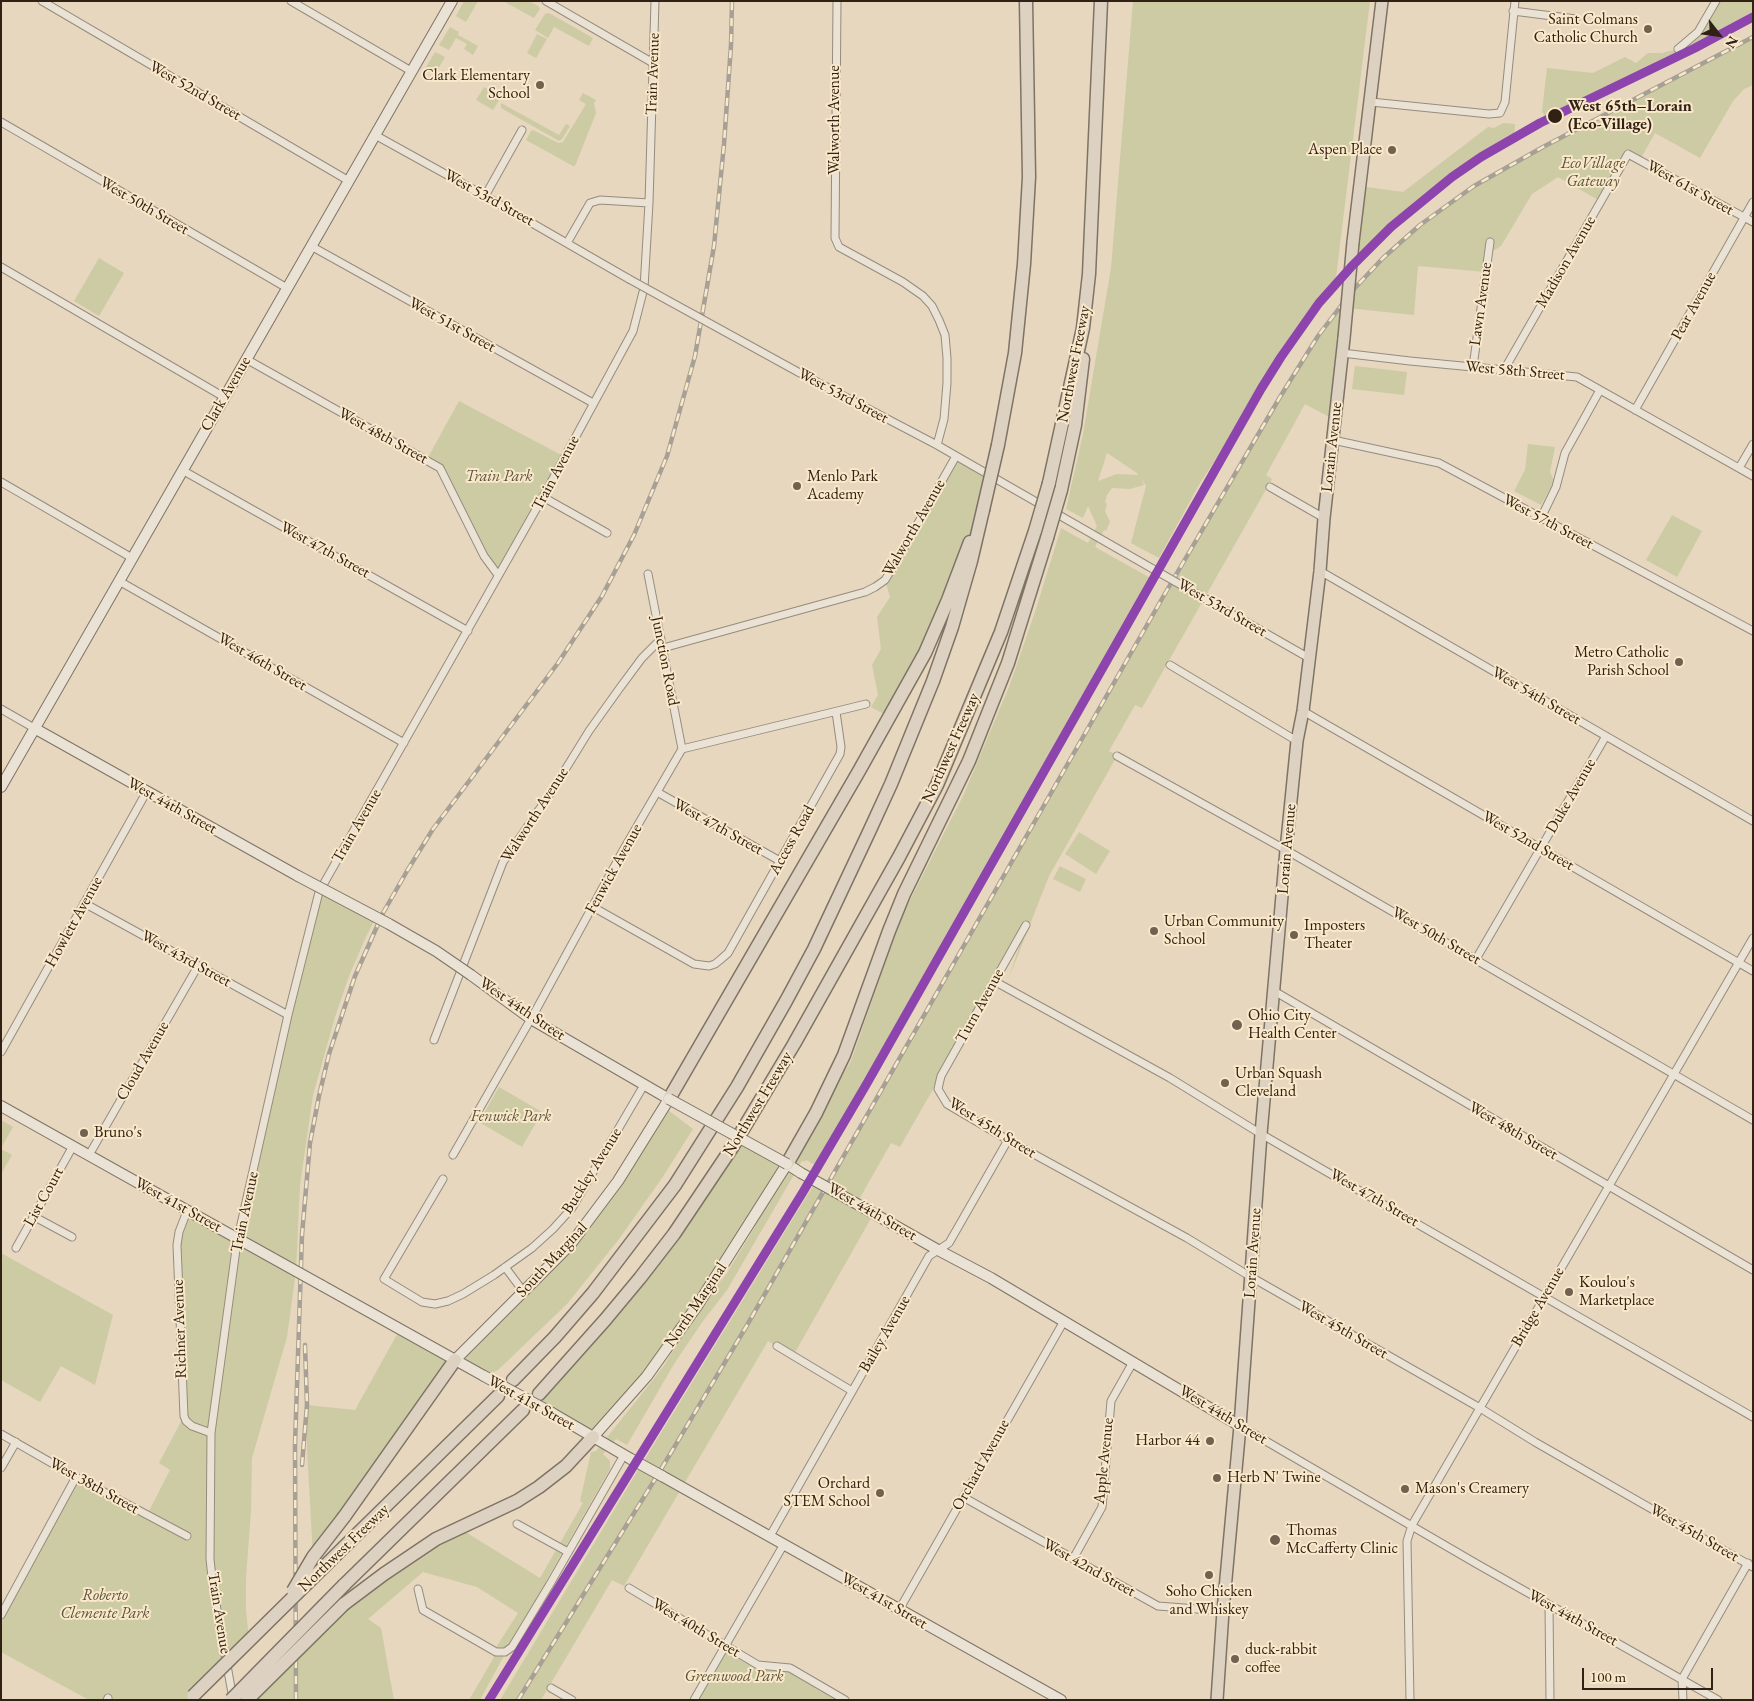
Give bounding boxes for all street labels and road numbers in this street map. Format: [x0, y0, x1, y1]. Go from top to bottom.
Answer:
street label: Train Avenue [642, 33, 664, 115]
street label: West 52nd Street [146, 57, 244, 125]
street label: Walworth Avenue [825, 65, 845, 175]
street label: West 61st Street [1643, 156, 1737, 220]
street label: West 53rd Street [441, 165, 537, 231]
street label: West 50th Street [96, 173, 192, 239]
street label: Madison Avenue [1532, 213, 1600, 311]
street label: Lawn Avenue [1466, 261, 1496, 347]
street label: Pear Avenue [1667, 268, 1721, 344]
street label: West 51st Street [405, 293, 499, 357]
street label: Northwest Freeway [1053, 304, 1095, 424]
street label: Clark Avenue [197, 353, 255, 435]
street label: West 58th Street [1465, 357, 1565, 385]
street label: West 53rd Street [794, 364, 892, 428]
street label: Lorain Avenue [1318, 401, 1346, 493]
street label: West 48th Street [335, 403, 431, 469]
street label: Train Avenue [528, 432, 584, 514]
street label: Walworth Avenue [878, 476, 950, 580]
street label: West 57th Street [1499, 490, 1597, 554]
street label: West 47th Street [277, 517, 373, 583]
street label: West 53rd Street [1174, 575, 1270, 641]
street label: Junction Road [647, 615, 683, 707]
street label: West 46th Street [214, 629, 310, 695]
street label: West 54th Street [1488, 663, 1584, 729]
street label: Northwest Freeway [918, 690, 984, 806]
street label: Duke Avenue [1542, 755, 1600, 837]
street label: Walworth Avenue [497, 764, 573, 866]
street label: West 44th Street [124, 773, 220, 839]
street label: Train Avenue [328, 786, 386, 866]
street label: West 47th Street [670, 794, 766, 860]
street label: Access Road [765, 802, 819, 878]
street label: Lorain Avenue [1273, 803, 1301, 895]
street label: West 52nd Street [1479, 807, 1577, 875]
street label: Fenwick Avenue [581, 821, 647, 917]
street label: Howlett Avenue [41, 873, 107, 971]
street label: West 50th Street [1388, 903, 1484, 969]
street label: West 43rd Street [138, 926, 234, 992]
street label: Turn Avenue [952, 965, 1008, 1047]
street label: West 44th Street [475, 973, 569, 1045]
street label: Cloud Avenue [112, 1018, 174, 1104]
street label: Northwest Freeway [719, 1048, 797, 1160]
street label: West 45th Street [945, 1093, 1039, 1163]
street label: West 48th Street [1465, 1098, 1561, 1164]
street label: Buckley Avenue [558, 1124, 626, 1218]
street label: List Court [20, 1164, 68, 1230]
street label: West 47th Street [1326, 1165, 1422, 1231]
street label: Train Avenue [227, 1170, 263, 1254]
street label: West 41st Street [131, 1173, 225, 1237]
street label: West 44th Street [824, 1179, 920, 1245]
street label: Lorain Avenue [1240, 1207, 1266, 1299]
street label: South Marginal [512, 1218, 592, 1302]
street label: North Marginal [661, 1259, 731, 1351]
street label: Bridge Avenue [1507, 1264, 1569, 1350]
street label: Richner Avenue [169, 1279, 191, 1379]
street label: Bailey Avenue [855, 1292, 915, 1376]
street label: West 45th Street [1295, 1297, 1391, 1363]
street label: West 41st Street [484, 1371, 578, 1435]
street label: West 44th Street [1175, 1381, 1271, 1449]
street label: Orchard Avenue [948, 1416, 1014, 1514]
street label: Apple Avenue [1090, 1417, 1118, 1505]
street label: West 38th Street [46, 1453, 142, 1519]
street label: Northwest Freeway [295, 1500, 393, 1596]
street label: West 45th Street [1646, 1500, 1742, 1566]
street label: West 42nd Street [1039, 1535, 1139, 1601]
street label: West 41st Street [837, 1569, 931, 1633]
street label: Train Avenue [203, 1571, 235, 1655]
street label: West 44th Street [1525, 1585, 1621, 1651]
street label: West 40th Street [648, 1594, 744, 1662]

